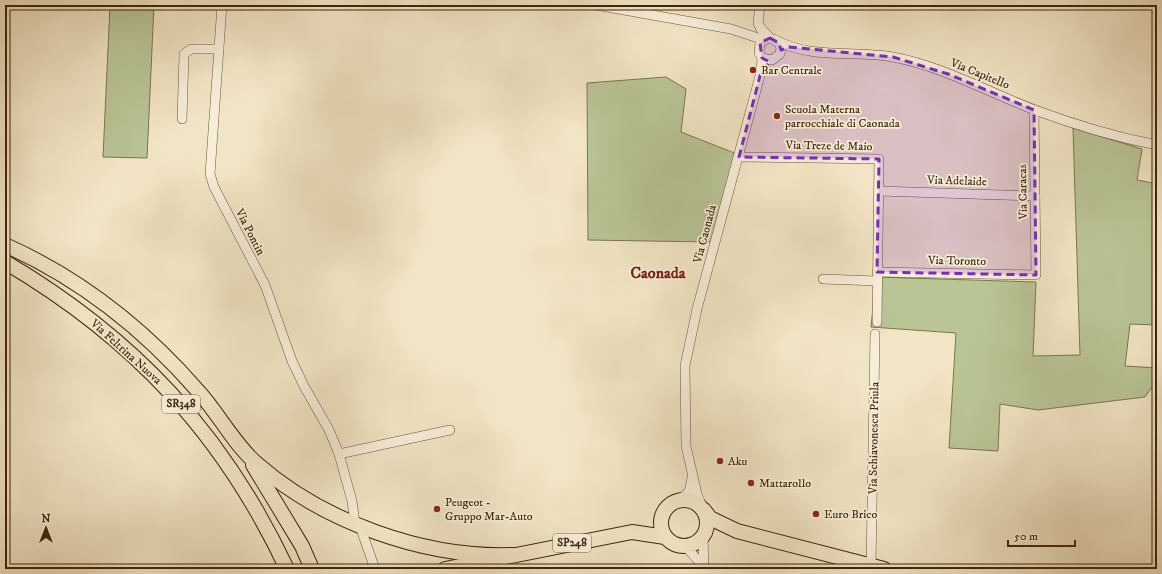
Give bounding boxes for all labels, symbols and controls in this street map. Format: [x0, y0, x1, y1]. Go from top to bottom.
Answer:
street label: Via Capitello [947, 55, 1012, 93]
place label: Bar Centrale [761, 63, 822, 78]
marker: Bar Centrale [748, 65, 758, 75]
place label: Scuola Materna parrocchiale di Caonada [784, 102, 901, 131]
marker: Scuola Materna parrocchiale di Caonada [772, 111, 782, 121]
street label: Via Treze de Maio [784, 138, 873, 154]
street label: Via Caracas [1015, 164, 1031, 221]
street label: Via Adelaide [926, 172, 987, 190]
street label: Via Caonada [690, 202, 720, 266]
street label: Via Pontin [231, 205, 268, 258]
street label: Via Toronto [927, 253, 986, 269]
district label: Caonada [630, 263, 687, 283]
street label: Via Feltrina Nuova [86, 315, 165, 389]
street label: Via Schiavonesca Priula [866, 381, 882, 495]
road number: SR348 [162, 395, 200, 413]
place label: Aku [728, 454, 748, 469]
marker: Aku [715, 456, 725, 466]
place label: Mattarollo [759, 476, 811, 491]
marker: Mattarollo [746, 478, 756, 488]
place label: Peugeot - Gruppo Mar-Auto [445, 495, 533, 524]
marker: Peugeot - Gruppo Mar-Auto [432, 504, 442, 514]
place label: Euro Brico [824, 507, 877, 522]
north arrow [26, 508, 66, 548]
marker: Euro Brico [811, 509, 821, 519]
text: N [41, 512, 51, 526]
scale bar [1008, 522, 1075, 548]
text: 50 m [1014, 529, 1038, 544]
road number: SP248 [553, 534, 591, 552]

